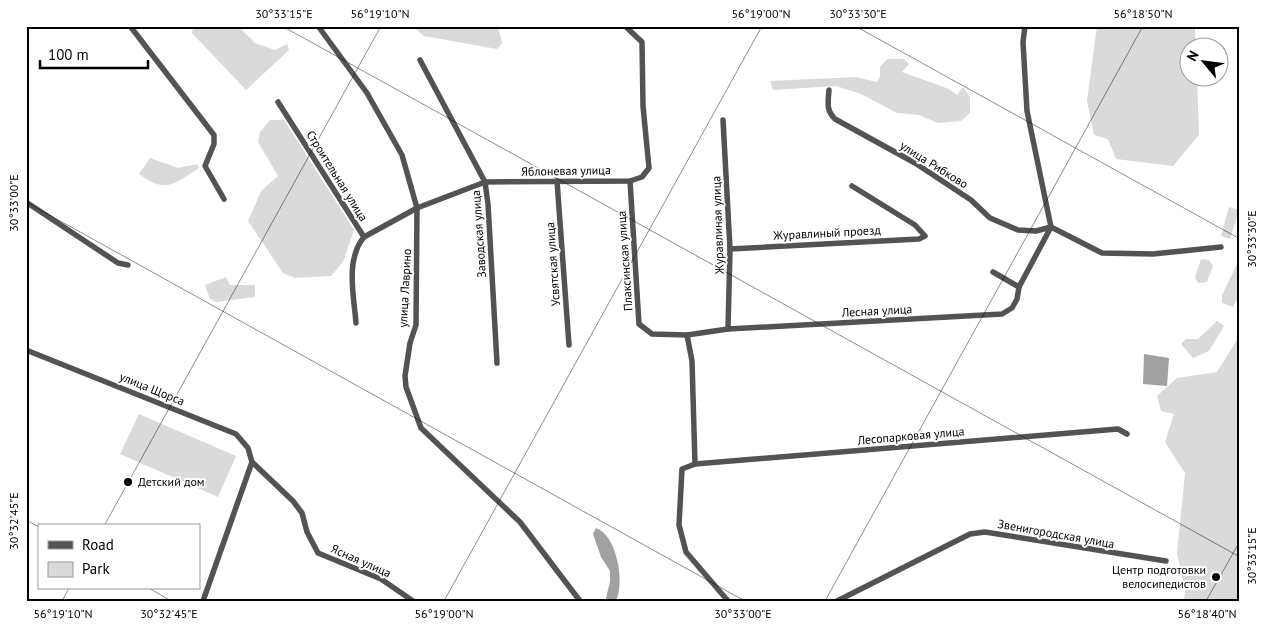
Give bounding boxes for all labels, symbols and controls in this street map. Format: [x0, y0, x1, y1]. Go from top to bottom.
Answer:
text: 30°33'15"E [255, 6, 313, 21]
text: 56°19'10"N [350, 6, 410, 21]
text: 56°19'00"N [731, 6, 791, 21]
text: 30°33'30"E [829, 6, 887, 21]
text: 56°18'50"N [1113, 6, 1173, 21]
scale bar [40, 38, 148, 70]
north arrow [1178, 38, 1228, 88]
text: 100 m [48, 45, 89, 64]
text: N [1183, 47, 1203, 64]
street label: Строительная улица [303, 128, 371, 224]
street label: улица Рибково [897, 138, 971, 191]
street label: Яблоневая улица [521, 162, 611, 179]
text: 30°33'00"E [6, 174, 21, 232]
street label: Журавлиная улица [708, 176, 727, 275]
street label: Заводская улица [468, 190, 489, 278]
street label: Плаксинская улица [614, 210, 635, 312]
text: 30°33'30"E [1244, 210, 1259, 268]
street label: Усвятская улица [542, 222, 563, 306]
street label: Журавлиный проезд [772, 222, 882, 243]
street label: улица Лаврино [395, 248, 414, 328]
street label: Лесная улица [840, 301, 913, 320]
street label: улица Щорса [117, 369, 187, 408]
street label: Лесопарковая улица [856, 423, 965, 448]
place label: Детский дом [138, 474, 205, 489]
marker: Детский дом [122, 476, 134, 488]
text: 30°32'45"E [6, 492, 21, 550]
street label: Звенигородская улица [997, 516, 1116, 551]
legend [38, 524, 200, 590]
text: 30°33'15"E [1244, 527, 1259, 585]
text: Road [82, 535, 114, 554]
street label: Ясная улица [329, 541, 394, 580]
text: Park [82, 559, 110, 578]
place label: Центр подготовки велосипедистов [1112, 562, 1206, 591]
marker: Центр подготовки велосипедистов [1210, 571, 1222, 583]
text: 56°19'10"N [33, 606, 93, 621]
text: 30°32'45"E [140, 606, 198, 621]
text: 56°19'00"N [414, 606, 474, 621]
text: 30°33'00"E [714, 606, 772, 621]
text: 56°18'40"N [1177, 606, 1237, 621]

